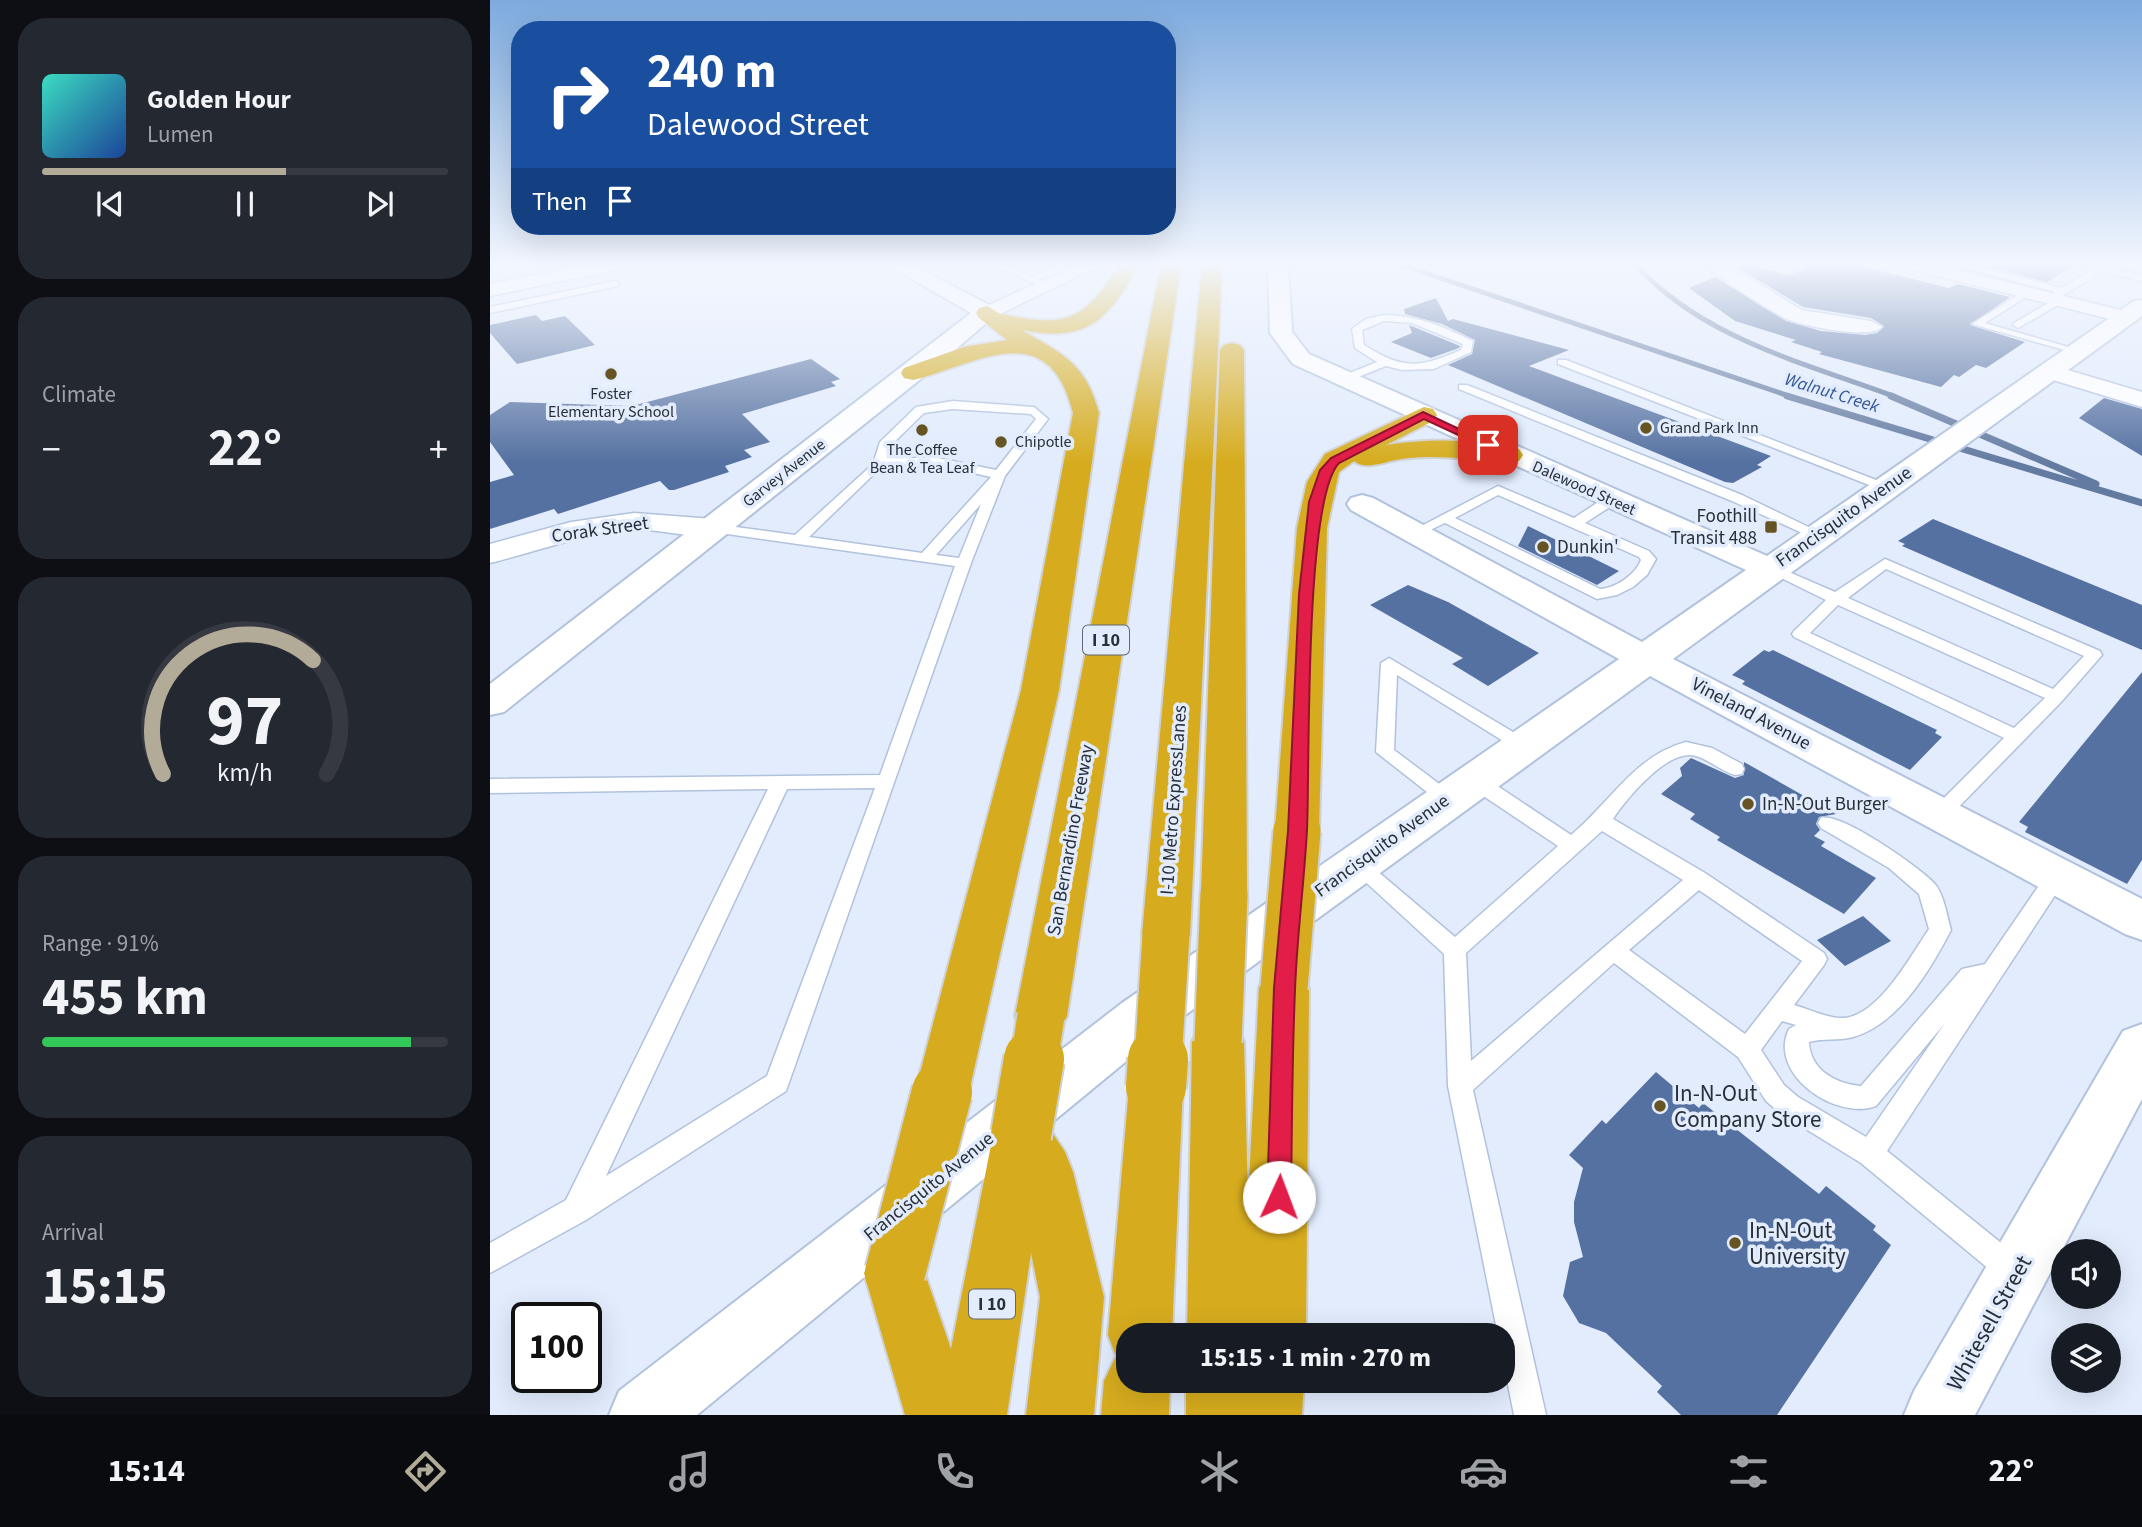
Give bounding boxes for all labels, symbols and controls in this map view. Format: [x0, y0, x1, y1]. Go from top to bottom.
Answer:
text: 240 m [647, 37, 776, 107]
icon: right [532, 49, 623, 140]
text: Golden Hour [147, 81, 291, 118]
text: Dalewood Street [647, 102, 869, 148]
text: Lumen [147, 118, 214, 151]
icon: arrive [601, 182, 639, 220]
text: Then [532, 183, 587, 220]
icon: previous [91, 185, 129, 223]
icon: pause [226, 185, 264, 223]
icon: next [361, 185, 399, 223]
marker: Foster Elementary School [603, 366, 619, 382]
water label: Walnut Creek [1782, 367, 1883, 419]
text: Climate [42, 378, 116, 411]
place label: Foster Elementary School [548, 383, 674, 423]
text: 22° [208, 412, 282, 486]
pin [1458, 415, 1518, 475]
place label: Grand Park Inn [1660, 417, 1759, 439]
marker: Grand Park Inn [1638, 420, 1654, 436]
marker: The Coffee Bean & Tea Leaf [914, 422, 930, 438]
text: − [42, 423, 61, 477]
text: + [429, 423, 448, 477]
icon: arrive [1469, 426, 1507, 464]
place label: Chipotle [1015, 431, 1072, 453]
street label: Garvey Avenue [738, 434, 830, 512]
marker: Chipotle [993, 434, 1009, 450]
place label: The Coffee Bean & Tea Leaf [870, 439, 976, 479]
street label: Dalewood Street [1529, 455, 1640, 521]
street label: Francisquito Avenue [1770, 460, 1918, 574]
place label: Foothill Transit 488 [1670, 503, 1757, 552]
street label: Corak Street [550, 510, 651, 550]
marker: Foothill Transit 488 [1763, 519, 1779, 535]
place label: Dunkin' [1557, 534, 1619, 561]
marker: Dunkin' [1535, 539, 1551, 555]
road number: I 10 [1083, 626, 1129, 654]
text: 97 [207, 669, 283, 773]
street label: Vineland Avenue [1686, 671, 1816, 757]
street label: I-10 Metro ExpressLanes [1154, 704, 1194, 896]
street label: San Bernardino Freeway [1041, 742, 1101, 938]
text: km/h [217, 754, 273, 790]
street label: Francisquito Avenue [1309, 788, 1455, 904]
place label: In-N-Out Burger [1762, 791, 1888, 818]
marker: In-N-Out Burger [1740, 796, 1756, 812]
text: Range · 91% [42, 927, 159, 960]
text: 455 km [42, 961, 208, 1035]
place label: In-N-Out Company Store [1674, 1077, 1821, 1136]
marker: In-N-Out Company Store [1652, 1098, 1668, 1114]
street label: Francisquito Avenue [858, 1126, 1000, 1248]
position arrow [1242, 1160, 1316, 1234]
place label: In-N-Out University [1749, 1214, 1846, 1273]
text: Arrival [42, 1216, 104, 1249]
marker: In-N-Out University [1727, 1235, 1743, 1251]
map controls [2051, 1239, 2121, 1393]
button: sound [2051, 1239, 2121, 1309]
street label: Whitesell Street [1938, 1249, 2040, 1397]
text: 15:15 [42, 1250, 167, 1324]
road number: I 10 [969, 1289, 1015, 1318]
speed limit sign: 100 [511, 1302, 602, 1393]
button: layers [2051, 1323, 2121, 1393]
text: 15:15 · 1 min · 270 m [1200, 1339, 1431, 1376]
icon: directions [401, 1447, 450, 1496]
icon: music [665, 1447, 714, 1496]
icon: phone [930, 1447, 979, 1496]
icon: climate [1195, 1447, 1244, 1496]
icon: car [1459, 1447, 1508, 1496]
icon: filters [1724, 1447, 1773, 1496]
text: 15:14 [108, 1448, 185, 1494]
text: 22° [1989, 1448, 2034, 1494]

